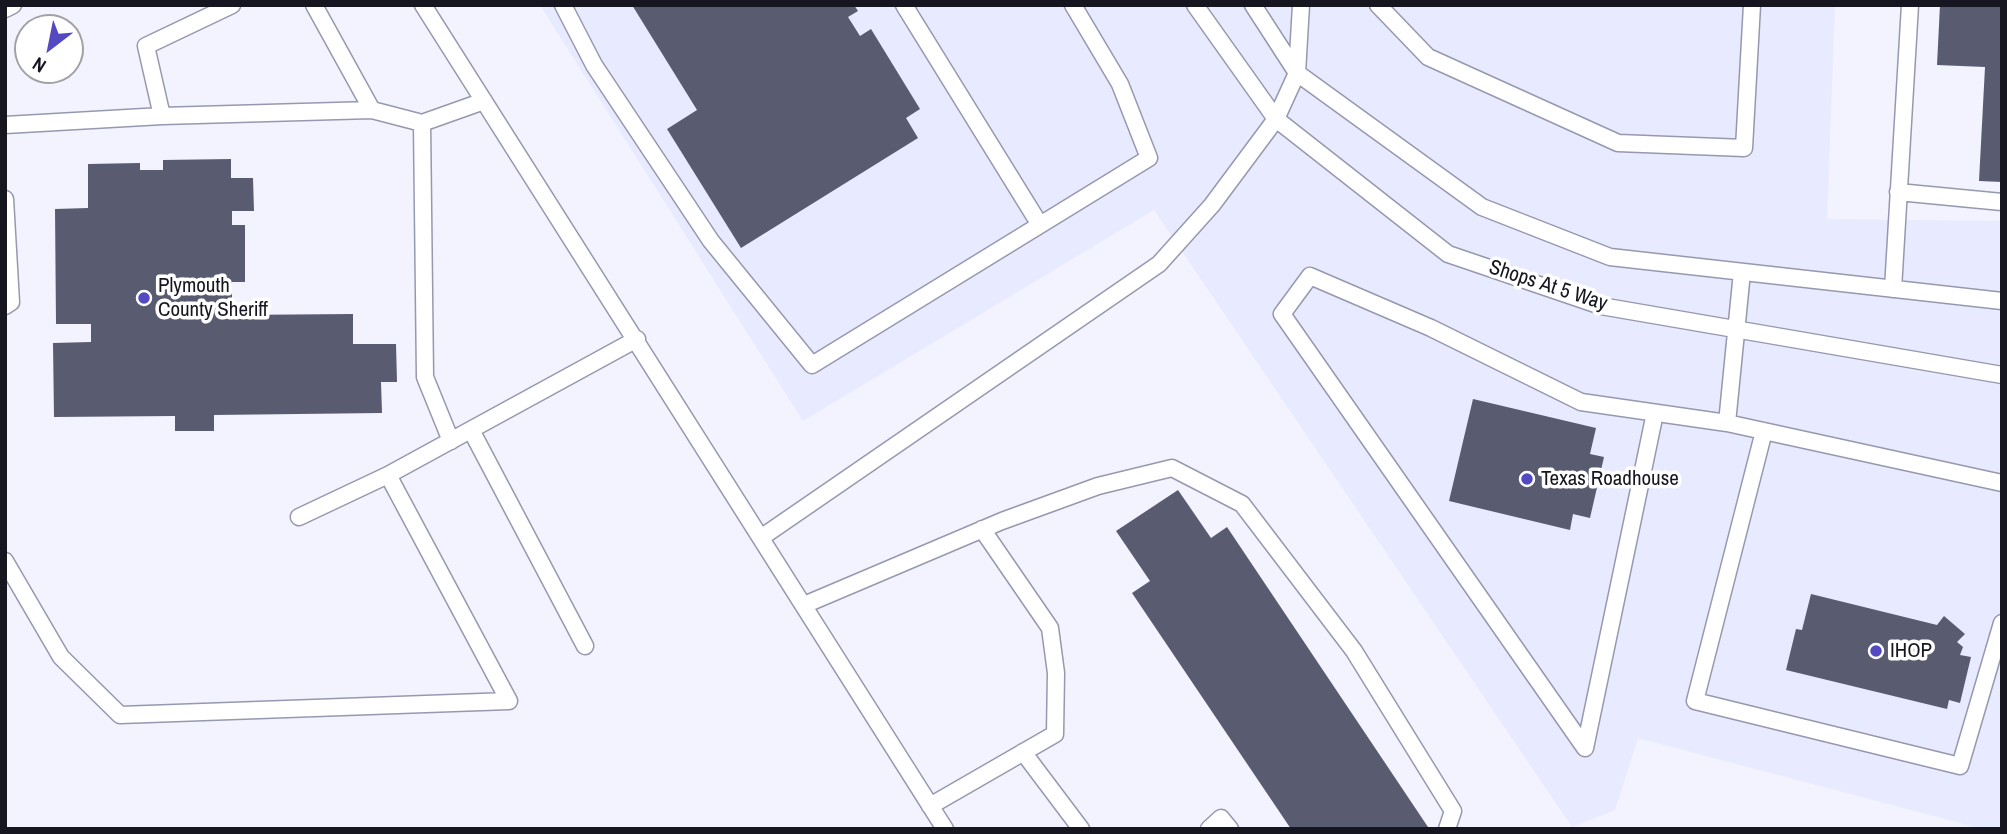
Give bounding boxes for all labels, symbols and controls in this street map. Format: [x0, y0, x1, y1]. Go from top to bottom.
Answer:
north arrow [14, 14, 84, 84]
text: N [27, 51, 51, 79]
street label: Shops At 5 Way [1486, 255, 1610, 317]
place label: Plymouth County Sheriff [158, 273, 268, 323]
marker: Plymouth County Sheriff [136, 290, 152, 306]
place label: Texas Roadhouse [1541, 466, 1679, 492]
marker: Texas Roadhouse [1519, 471, 1535, 487]
place label: IHOP [1890, 638, 1932, 664]
marker: IHOP [1868, 643, 1884, 659]

